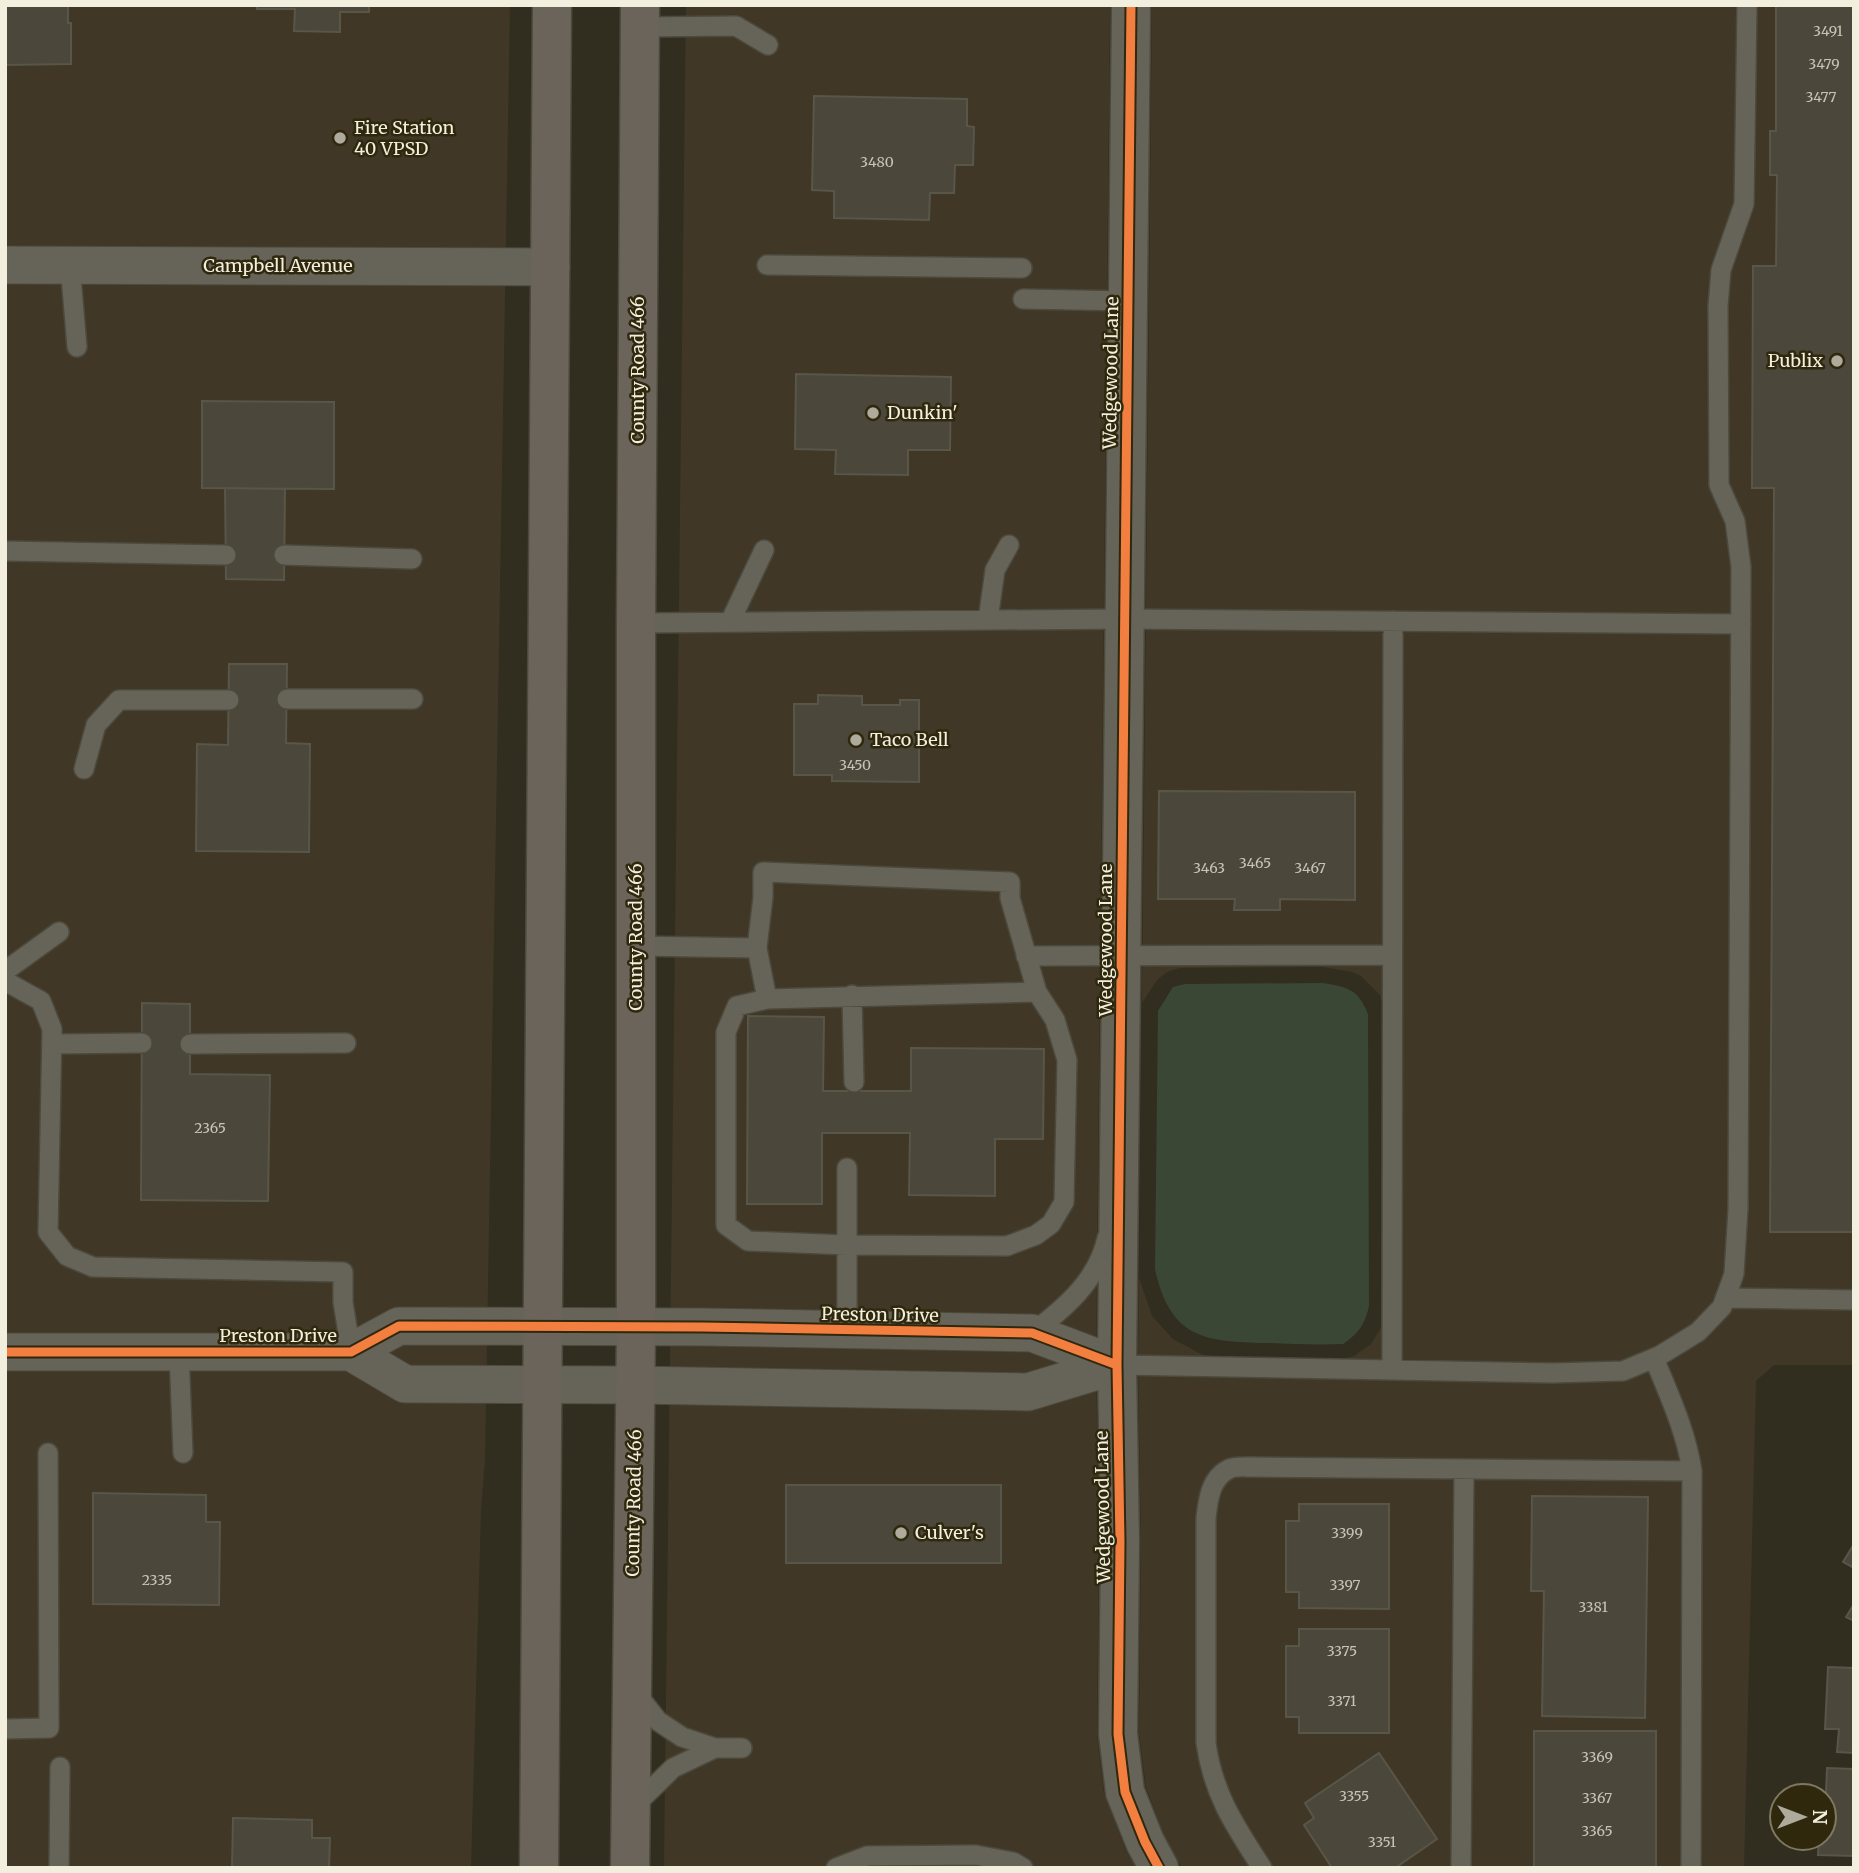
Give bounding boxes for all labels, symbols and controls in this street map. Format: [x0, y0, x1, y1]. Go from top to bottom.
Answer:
house number: 3491 [1813, 22, 1843, 40]
house number: 3479 [1808, 55, 1840, 73]
house number: 3477 [1806, 88, 1836, 106]
place label: Fire Station 40 VPSD [354, 116, 455, 160]
marker: Fire Station 40 VPSD [332, 130, 348, 146]
house number: 3480 [860, 153, 894, 171]
street label: Campbell Avenue [203, 254, 353, 277]
street label: County Road 466 [626, 296, 649, 444]
street label: Wedgewood Lane [1098, 296, 1123, 451]
place label: Publix [1768, 349, 1823, 372]
marker: Publix [1829, 353, 1845, 369]
place label: Dunkin' [887, 401, 958, 424]
marker: Dunkin' [865, 405, 881, 421]
place label: Taco Bell [870, 728, 949, 751]
marker: Taco Bell [848, 732, 864, 748]
house number: 3450 [839, 756, 871, 774]
house number: 3465 [1239, 854, 1271, 872]
house number: 3463 [1193, 859, 1225, 877]
house number: 3467 [1294, 859, 1326, 877]
street label: County Road 466 [624, 863, 647, 1011]
street label: Wedgewood Lane [1094, 864, 1117, 1017]
house number: 2365 [194, 1119, 226, 1137]
street label: Preston Drive [821, 1302, 939, 1327]
street label: Preston Drive [219, 1324, 337, 1347]
street label: County Road 466 [621, 1429, 646, 1577]
street label: Wedgewood Lane [1090, 1430, 1115, 1585]
place label: Culver's [915, 1521, 984, 1544]
house number: 3399 [1331, 1524, 1363, 1542]
marker: Culver's [893, 1525, 909, 1541]
house number: 2335 [142, 1571, 172, 1589]
house number: 3397 [1329, 1576, 1361, 1594]
house number: 3381 [1578, 1598, 1608, 1616]
house number: 3375 [1327, 1642, 1357, 1660]
house number: 3371 [1328, 1692, 1356, 1710]
house number: 3369 [1581, 1748, 1613, 1766]
north arrow [1768, 1782, 1838, 1852]
house number: 3355 [1339, 1787, 1369, 1805]
house number: 3367 [1582, 1789, 1612, 1807]
text: N [1808, 1809, 1832, 1825]
house number: 3365 [1581, 1822, 1613, 1840]
house number: 3351 [1368, 1833, 1396, 1851]

